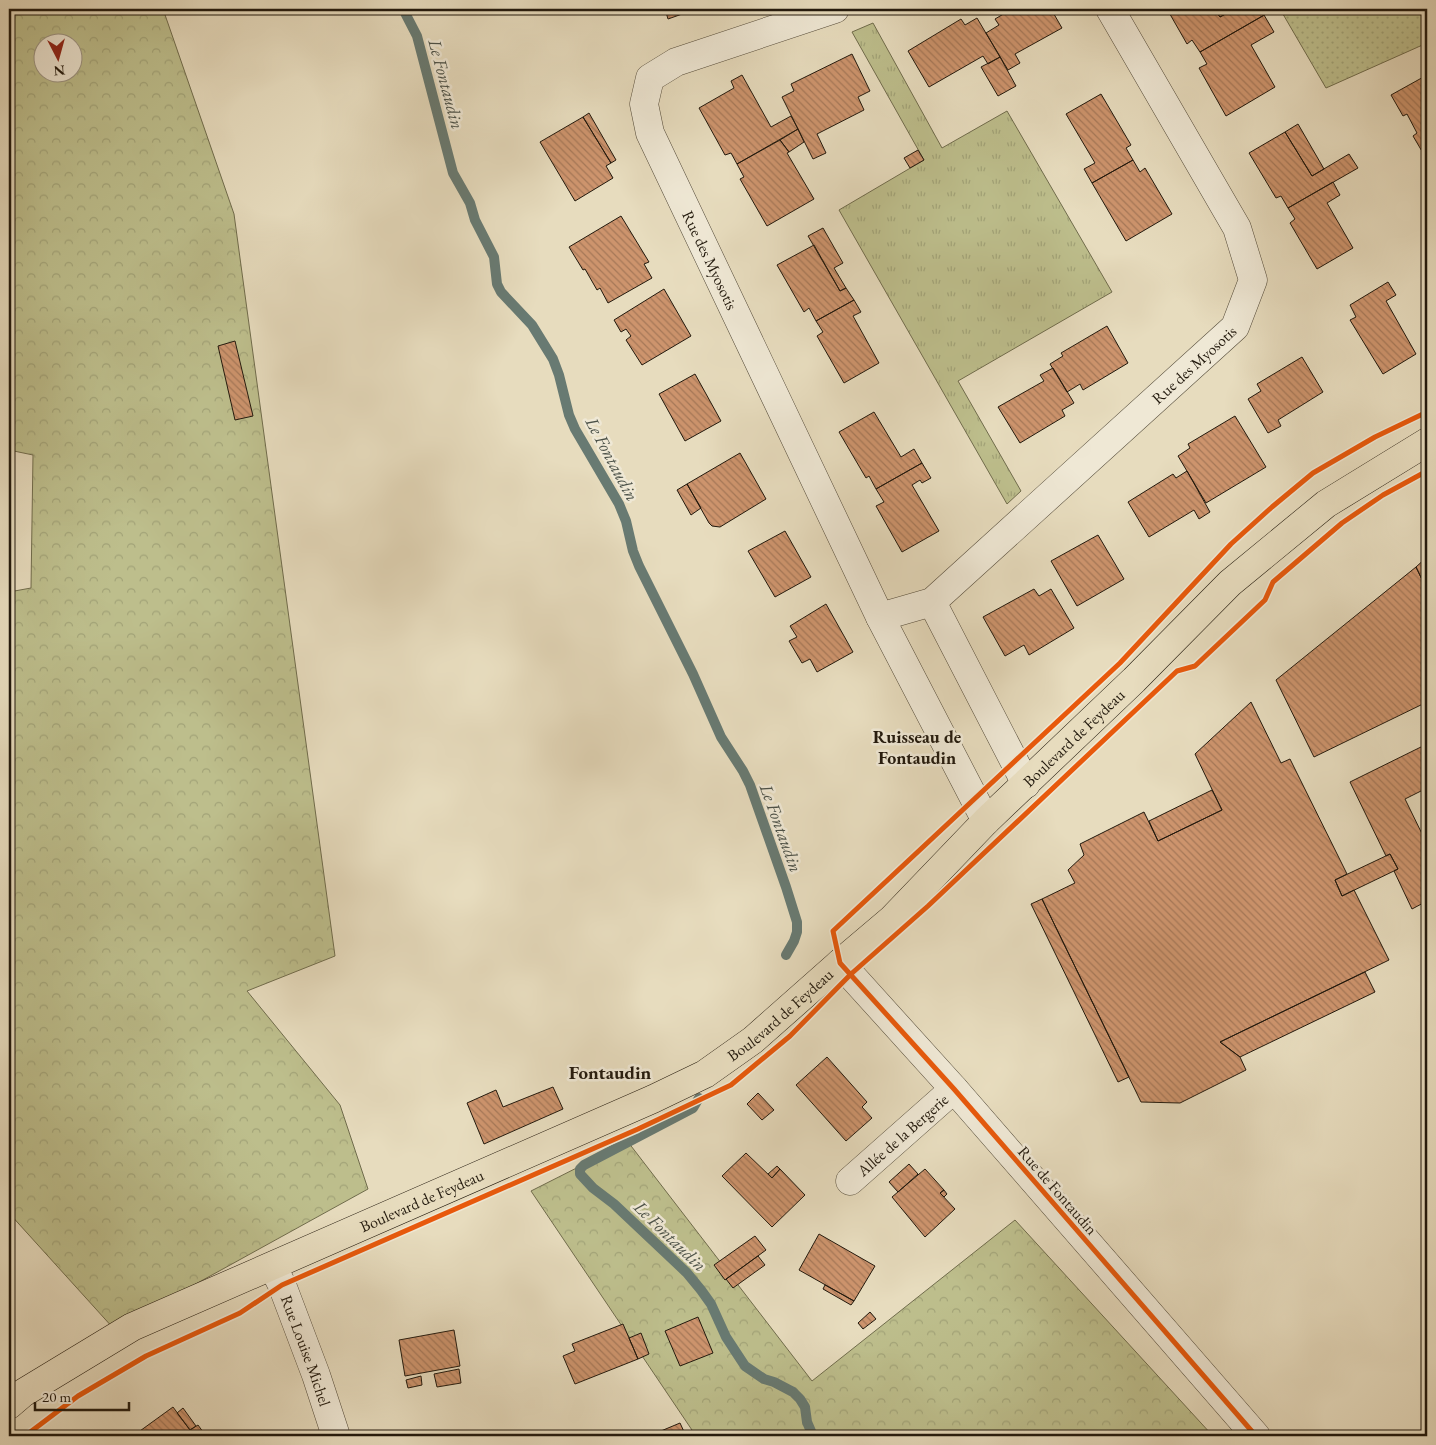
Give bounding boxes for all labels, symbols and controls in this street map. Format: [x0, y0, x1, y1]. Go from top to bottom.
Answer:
north arrow [32, 32, 82, 82]
water label: Le Fontaudin [423, 35, 470, 131]
text: N [52, 61, 66, 81]
street label: Rue des Myosotis [677, 207, 742, 313]
street label: Rue des Myosotis [1147, 321, 1241, 409]
water label: Le Fontaudin [580, 412, 644, 505]
street label: Boulevard de Feydeau [1018, 684, 1130, 792]
district label: Ruisseau de Fontaudin [873, 725, 962, 769]
water label: Le Fontaudin [755, 780, 808, 875]
street label: Boulevard de Feydeau [723, 964, 838, 1066]
district label: Fontaudin [569, 1060, 652, 1085]
street label: Allée de la Bergerie [852, 1089, 953, 1182]
street label: Rue de Fontaudin [1013, 1141, 1102, 1240]
street label: Boulevard de Feydeau [357, 1164, 487, 1237]
water label: Le Fontaudin [628, 1195, 711, 1276]
street label: Rue Louise Michel [276, 1292, 336, 1409]
scale bar [35, 1380, 129, 1412]
text: 20 m [42, 1387, 71, 1406]

